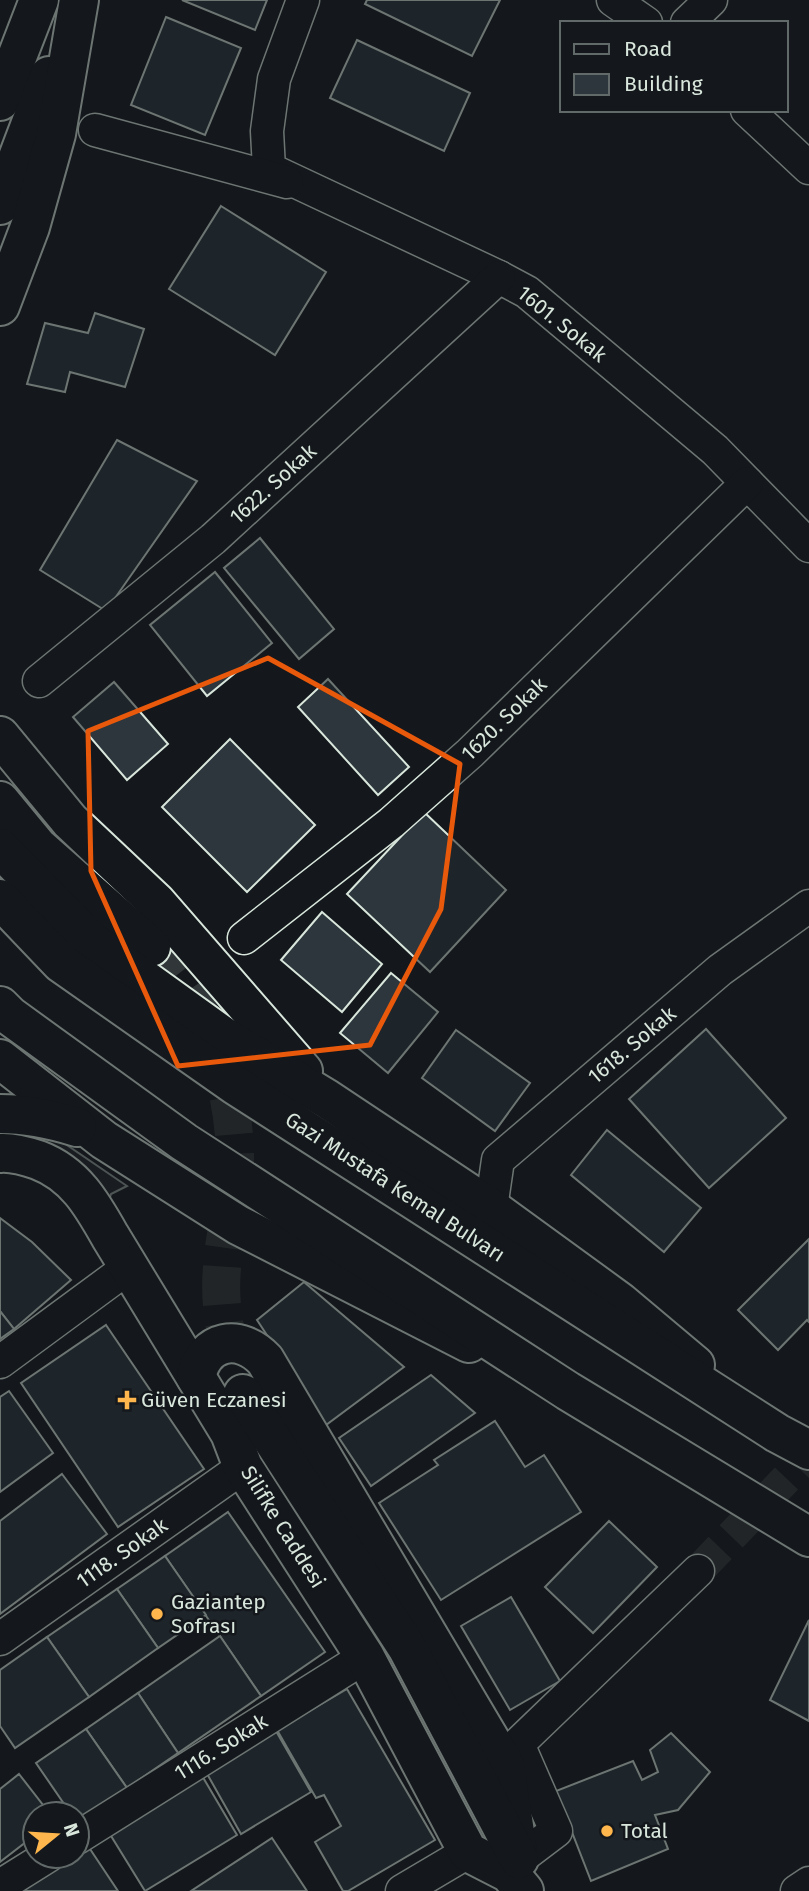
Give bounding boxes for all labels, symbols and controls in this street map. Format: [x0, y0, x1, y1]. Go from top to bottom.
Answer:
legend [560, 21, 788, 112]
text: Road [624, 36, 672, 62]
text: Building [624, 71, 703, 97]
street label: 1601. Sokak [512, 280, 612, 368]
street label: 1622. Sokak [224, 438, 322, 530]
street label: 1620. Sokak [456, 672, 552, 766]
street label: 1618. Sokak [583, 1001, 681, 1089]
street label: Gazi Mustafa Kemal Bulvarı [280, 1106, 510, 1268]
place label: Güven Eczanesi [141, 1387, 287, 1413]
marker: Güven Eczanesi [119, 1392, 135, 1408]
street label: Silifke Caddesi [235, 1461, 331, 1593]
street label: 1118. Sokak [71, 1512, 173, 1594]
place label: Gaziantep Sofrası [171, 1589, 266, 1639]
marker: Gaziantep Sofrası [149, 1606, 165, 1622]
street label: 1116. Sokak [170, 1708, 273, 1786]
north arrow [21, 1800, 91, 1870]
place label: Total [621, 1818, 668, 1844]
text: N [59, 1820, 85, 1839]
marker: Total [599, 1823, 615, 1839]

